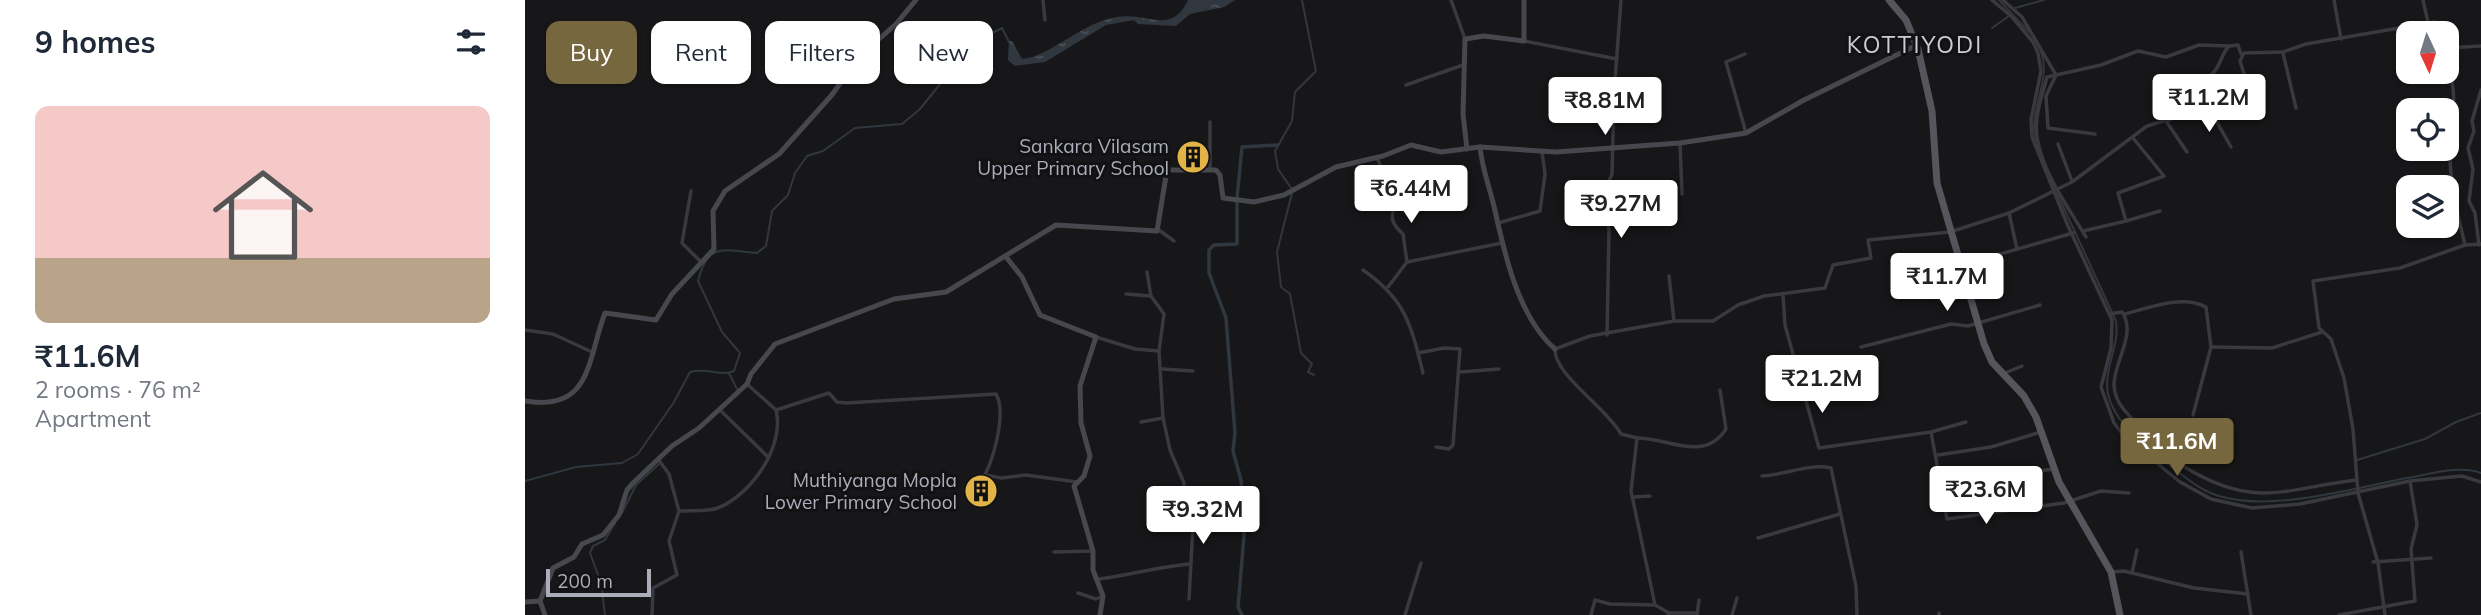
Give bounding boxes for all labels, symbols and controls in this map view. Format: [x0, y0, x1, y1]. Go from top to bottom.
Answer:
chip: Buy [546, 21, 637, 84]
chip: Rent [651, 21, 751, 84]
chip: Filters [765, 21, 880, 84]
chip: New [894, 21, 993, 84]
north arrow [2396, 21, 2459, 84]
map controls [2396, 21, 2459, 238]
text: 9 homes [35, 23, 156, 61]
icon: filters [452, 23, 490, 61]
district label: KOTTIYODI [1847, 30, 1983, 59]
pin: ₹11.2M [2152, 74, 2266, 134]
pin: ₹8.81M [1548, 78, 1662, 137]
text: ₹11.2M [2169, 82, 2249, 111]
text: ₹8.81M [1565, 85, 1645, 114]
button: locate [2396, 98, 2459, 161]
place label: Sankara Vilasam Upper Primary School [977, 134, 1169, 180]
building icon: Sankara Vilasam Upper Primary School [1174, 138, 1212, 176]
icon: home [200, 152, 326, 278]
pin: ₹6.44M [1354, 166, 1468, 225]
text: ₹6.44M [1371, 173, 1451, 202]
button: layers [2396, 175, 2459, 238]
pin: ₹9.27M [1564, 180, 1678, 240]
text: ₹9.27M [1581, 188, 1661, 217]
pin: ₹11.7M [1890, 254, 2004, 313]
text: ₹11.7M [1907, 261, 1987, 290]
text: ₹11.6M [35, 337, 141, 375]
pin: ₹21.2M [1765, 356, 1879, 415]
text: ₹21.2M [1782, 363, 1862, 392]
text: 2 rooms · 76 m² [35, 375, 201, 404]
text: Apartment [35, 404, 151, 433]
pin: ₹11.6M [2120, 419, 2234, 478]
text: ₹11.6M [2137, 426, 2217, 455]
pin: ₹23.6M [1929, 466, 2043, 526]
place label: Muthiyanga Mopla Lower Primary School [765, 468, 957, 514]
building icon: Muthiyanga Mopla Lower Primary School [962, 472, 1000, 510]
text: ₹23.6M [1946, 474, 2026, 503]
pin: ₹9.32M [1146, 486, 1260, 546]
text: ₹9.32M [1163, 494, 1243, 523]
scale bar [546, 566, 651, 598]
text: 200 m [557, 569, 613, 593]

